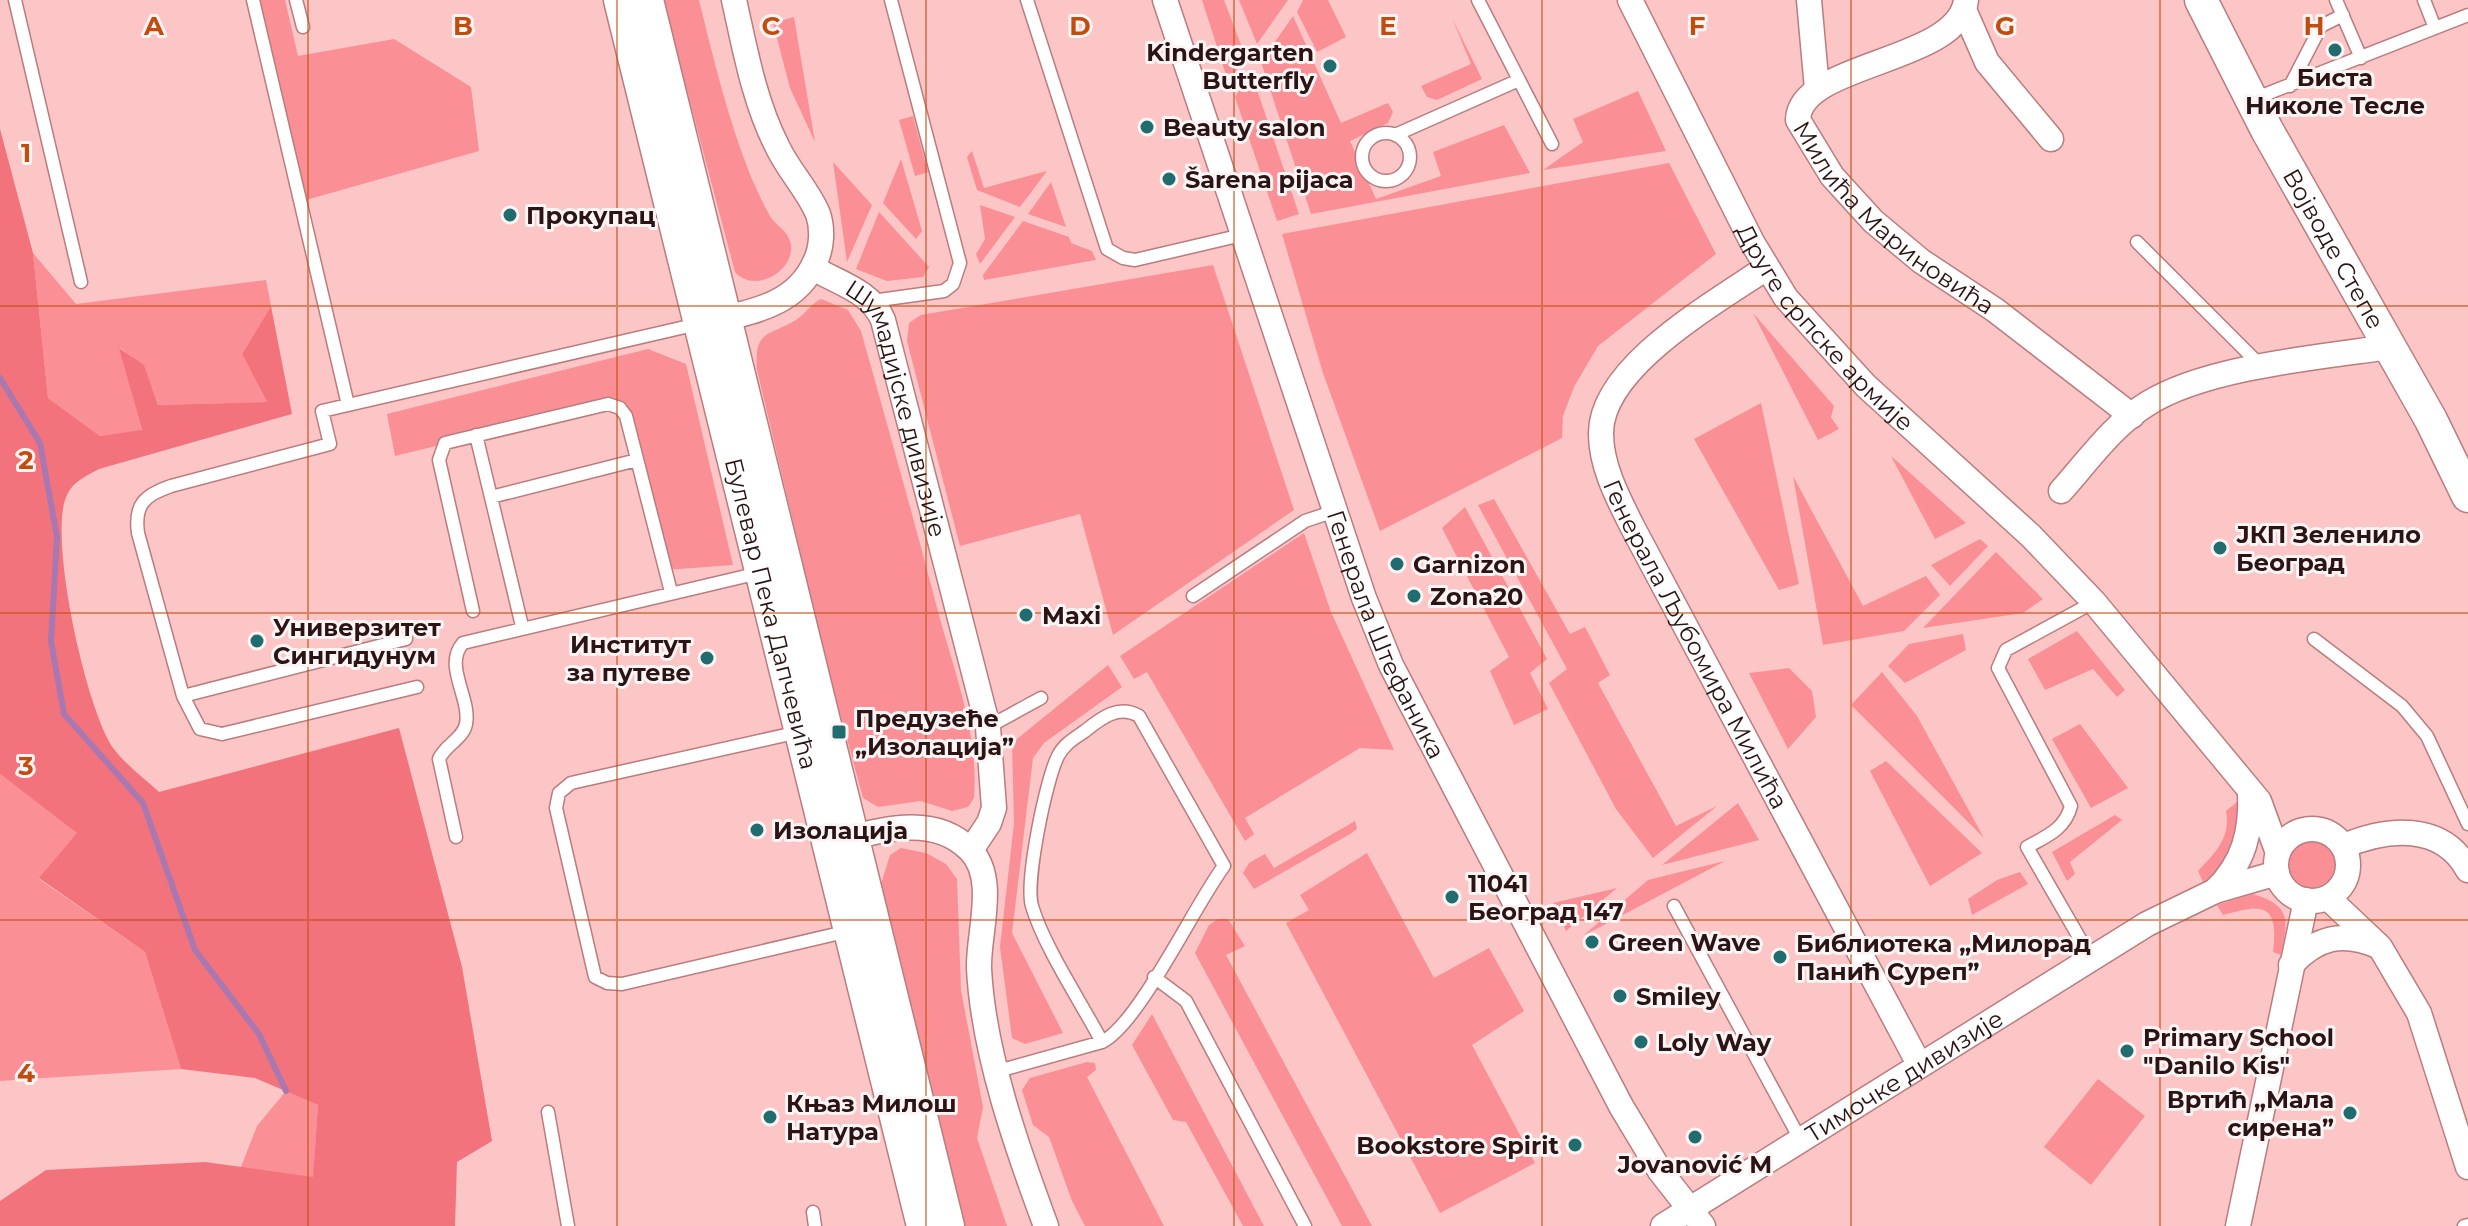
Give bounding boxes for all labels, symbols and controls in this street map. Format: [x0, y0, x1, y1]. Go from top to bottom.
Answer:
text: A [143, 10, 165, 42]
text: B [453, 10, 473, 42]
text: C [762, 10, 781, 42]
text: D [1069, 10, 1091, 42]
text: E [1379, 10, 1397, 42]
text: F [1689, 10, 1705, 42]
text: G [1995, 10, 2015, 42]
text: H [2303, 10, 2325, 42]
place label: Kindergarten Butterfly [1146, 38, 1315, 95]
marker: Биста Николе Тесле [2326, 41, 2344, 59]
marker: Kindergarten Butterfly [1321, 57, 1339, 75]
place label: Биста Николе Тесле [2245, 63, 2425, 120]
place label: Beauty salon [1163, 113, 1326, 142]
street label: Милића Мариновића [1787, 116, 2000, 320]
marker: Beauty salon [1138, 118, 1156, 136]
text: 1 [21, 137, 31, 169]
street label: Војводе Степе [2277, 163, 2391, 334]
place label: Šarena pijaca [1185, 165, 1354, 194]
marker: Šarena pijaca [1160, 170, 1178, 188]
place label: Прокупац [526, 201, 655, 230]
marker: Прокупац [501, 206, 519, 224]
street label: Друге српске армије [1731, 219, 1920, 437]
street label: Шумадијске дивизије [840, 273, 953, 540]
text: 2 [18, 444, 34, 476]
street label: Булевар Пека Дапчевића [719, 455, 824, 772]
street label: Генерала Љубомира Милића [1597, 475, 1795, 814]
street label: Генерала Штефаника [1321, 506, 1452, 763]
place label: ЈКП Зеленило Београд [2236, 520, 2421, 577]
marker: ЈКП Зеленило Београд [2211, 539, 2229, 557]
place label: Garnizon [1413, 550, 1526, 579]
marker: Garnizon [1388, 555, 1406, 573]
place label: Zona20 [1430, 582, 1523, 611]
marker: Zona20 [1405, 587, 1423, 605]
place label: Maxi [1042, 601, 1101, 630]
marker: Maxi [1017, 606, 1035, 624]
place label: Универзитет Сингидунум [273, 613, 441, 670]
place label: Институт за путеве [567, 630, 691, 687]
marker: Универзитет Сингидунум [248, 632, 266, 650]
marker: Институт за путеве [698, 649, 716, 667]
place label: Предузеће „Изолација” [855, 704, 1014, 761]
marker: Предузеће „Изолација” [830, 723, 848, 741]
text: 3 [17, 750, 34, 782]
place label: Изолација [773, 816, 908, 845]
marker: Изолација [748, 821, 766, 839]
place label: 11041 Београд 147 [1468, 869, 1624, 926]
marker: 11041 Београд 147 [1443, 888, 1461, 906]
place label: Green Wave [1608, 928, 1761, 957]
place label: Библиотека „Милорад Панић Суреп” [1796, 929, 2091, 986]
marker: Green Wave [1583, 933, 1601, 951]
marker: Библиотека „Милорад Панић Суреп” [1771, 948, 1789, 966]
place label: Smiley [1636, 982, 1721, 1011]
marker: Smiley [1611, 987, 1629, 1005]
street label: Тимочке дивизије [1800, 1003, 2008, 1148]
place label: Primary School "Danilo Kis" [2143, 1023, 2334, 1080]
place label: Loly Way [1657, 1028, 1772, 1057]
marker: Loly Way [1632, 1033, 1650, 1051]
marker: Primary School "Danilo Kis" [2118, 1042, 2136, 1060]
text: 4 [17, 1057, 35, 1089]
place label: Вртић „Мала сирена” [2167, 1085, 2334, 1142]
place label: Књаз Милош Натура [786, 1089, 957, 1146]
marker: Вртић „Мала сирена” [2341, 1104, 2359, 1122]
marker: Књаз Милош Натура [761, 1108, 779, 1126]
marker: Jovanović M [1686, 1128, 1704, 1146]
place label: Bookstore Spirit [1356, 1131, 1560, 1160]
marker: Bookstore Spirit [1566, 1136, 1584, 1154]
place label: Jovanović M [1617, 1150, 1772, 1179]

